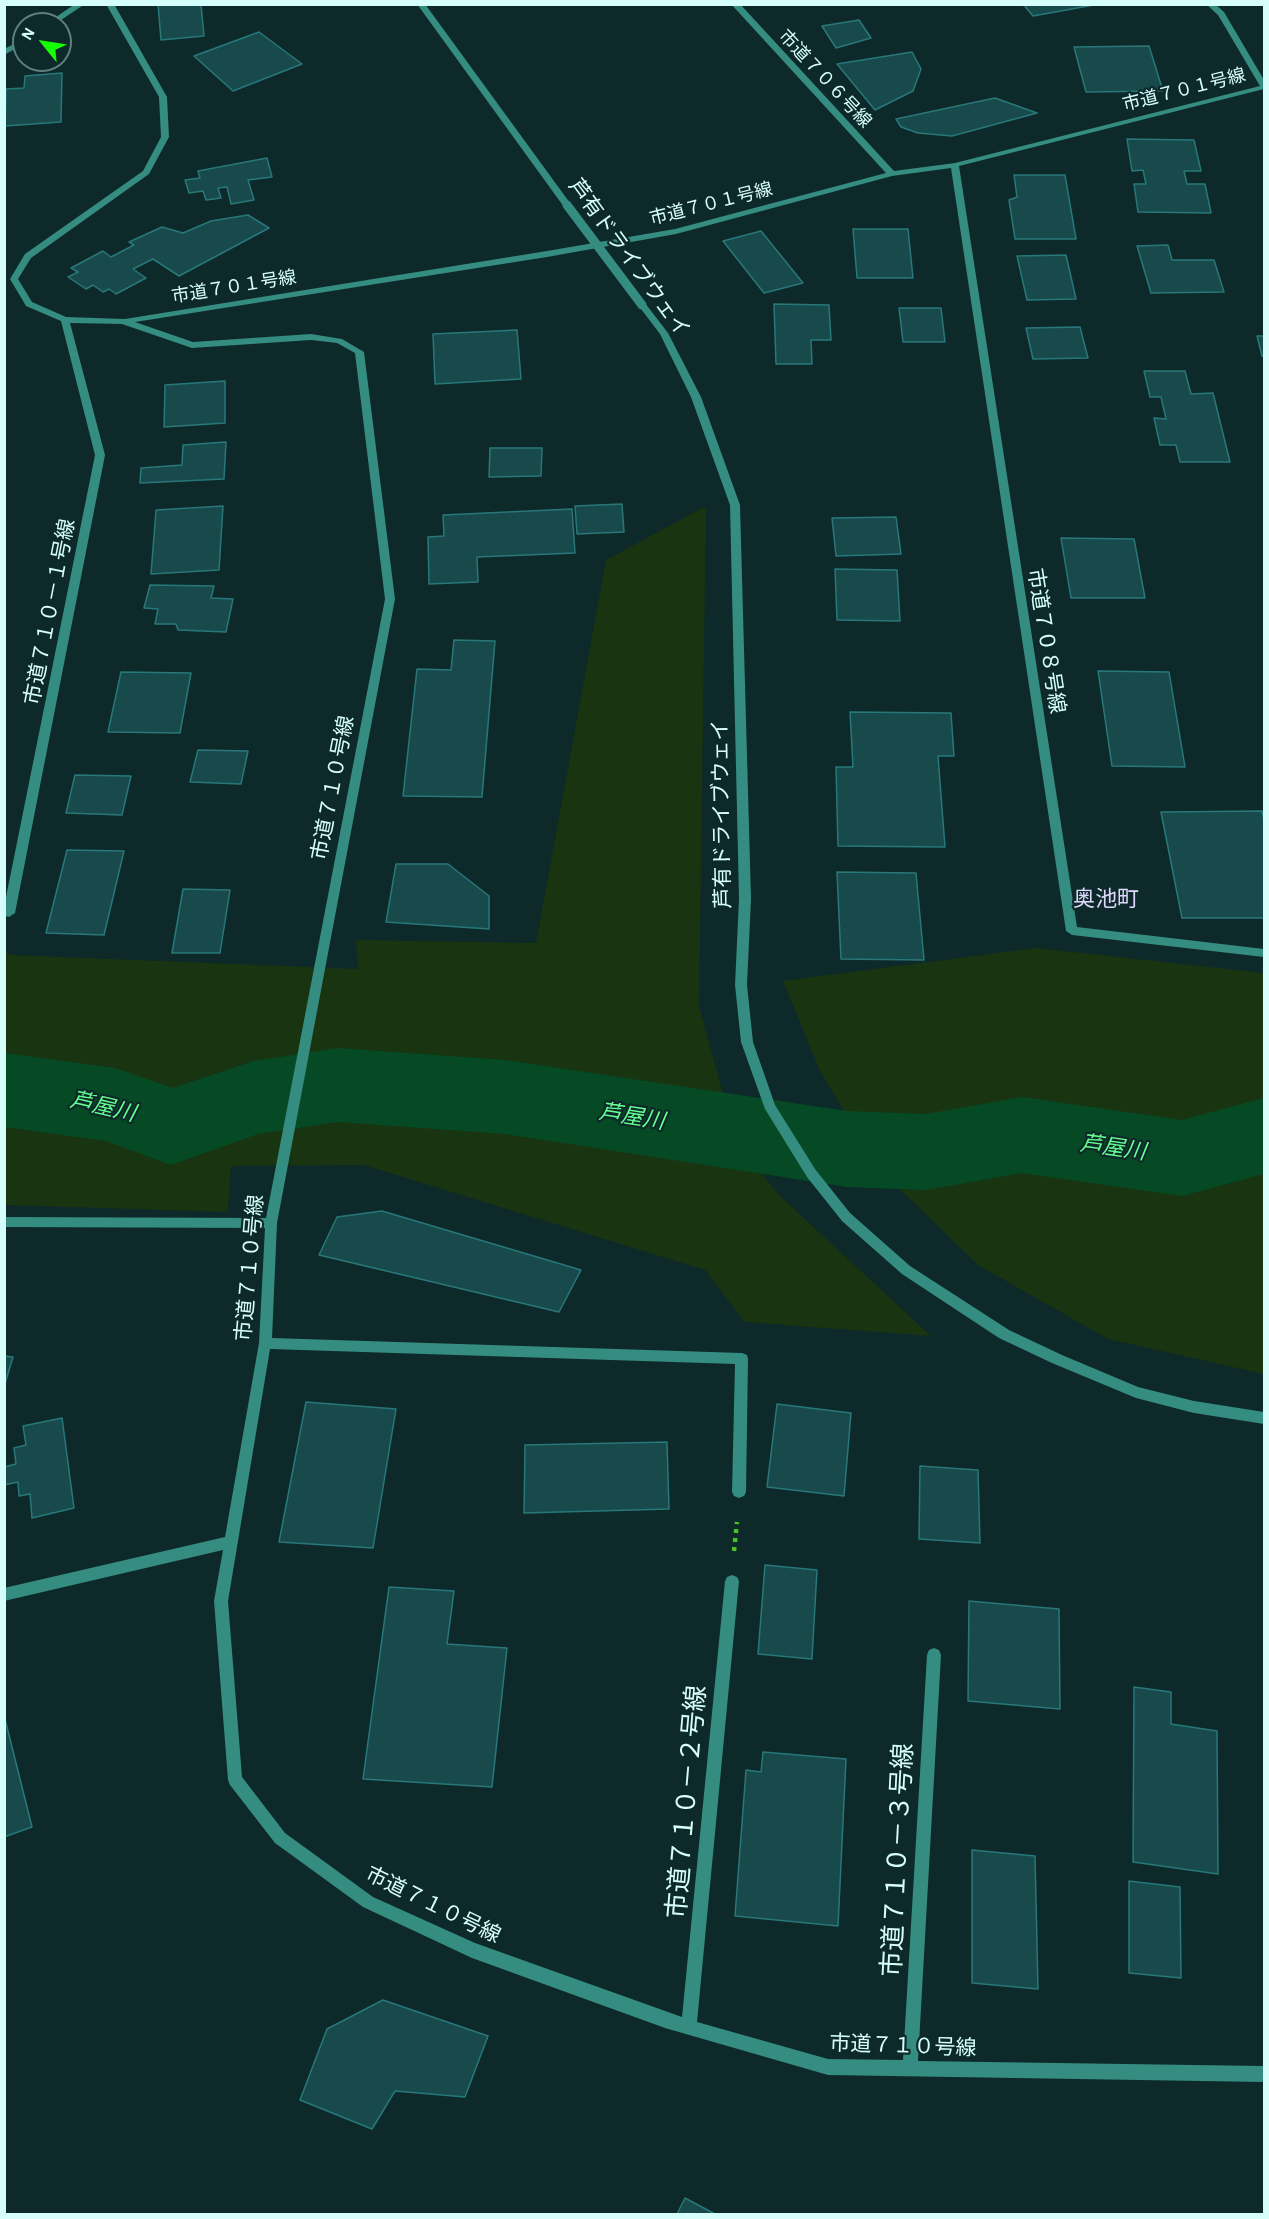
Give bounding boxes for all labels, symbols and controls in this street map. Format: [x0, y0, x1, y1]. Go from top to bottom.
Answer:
north arrow [12, 12, 72, 72]
text: N [18, 25, 38, 43]
street label: 市道７０６号線 [774, 26, 876, 132]
street label: 市道７０１号線 [1120, 64, 1248, 116]
street label: 芦有ドライブウェイ [563, 174, 695, 342]
street label: 市道７０１号線 [647, 178, 775, 230]
street label: 市道７０１号線 [170, 266, 298, 308]
street label: 市道７１０－１号線 [20, 517, 80, 707]
street label: 市道７０８号線 [1022, 566, 1070, 716]
street label: 市道７１０号線 [307, 713, 359, 863]
street label: 芦有ドライブウェイ [708, 719, 736, 909]
district label: 奥池町 [1073, 886, 1139, 912]
water label: 芦屋川 [68, 1087, 138, 1127]
water label: 芦屋川 [597, 1099, 667, 1135]
water label: 芦屋川 [1078, 1130, 1148, 1166]
street label: 市道７１０号線 [231, 1194, 269, 1342]
street label: 市道７１０－２号線 [661, 1684, 713, 1920]
street label: 市道７１０－３号線 [876, 1742, 920, 1978]
street label: 市道７１０号線 [361, 1861, 505, 1949]
street label: 市道７１０号線 [829, 2031, 977, 2061]

